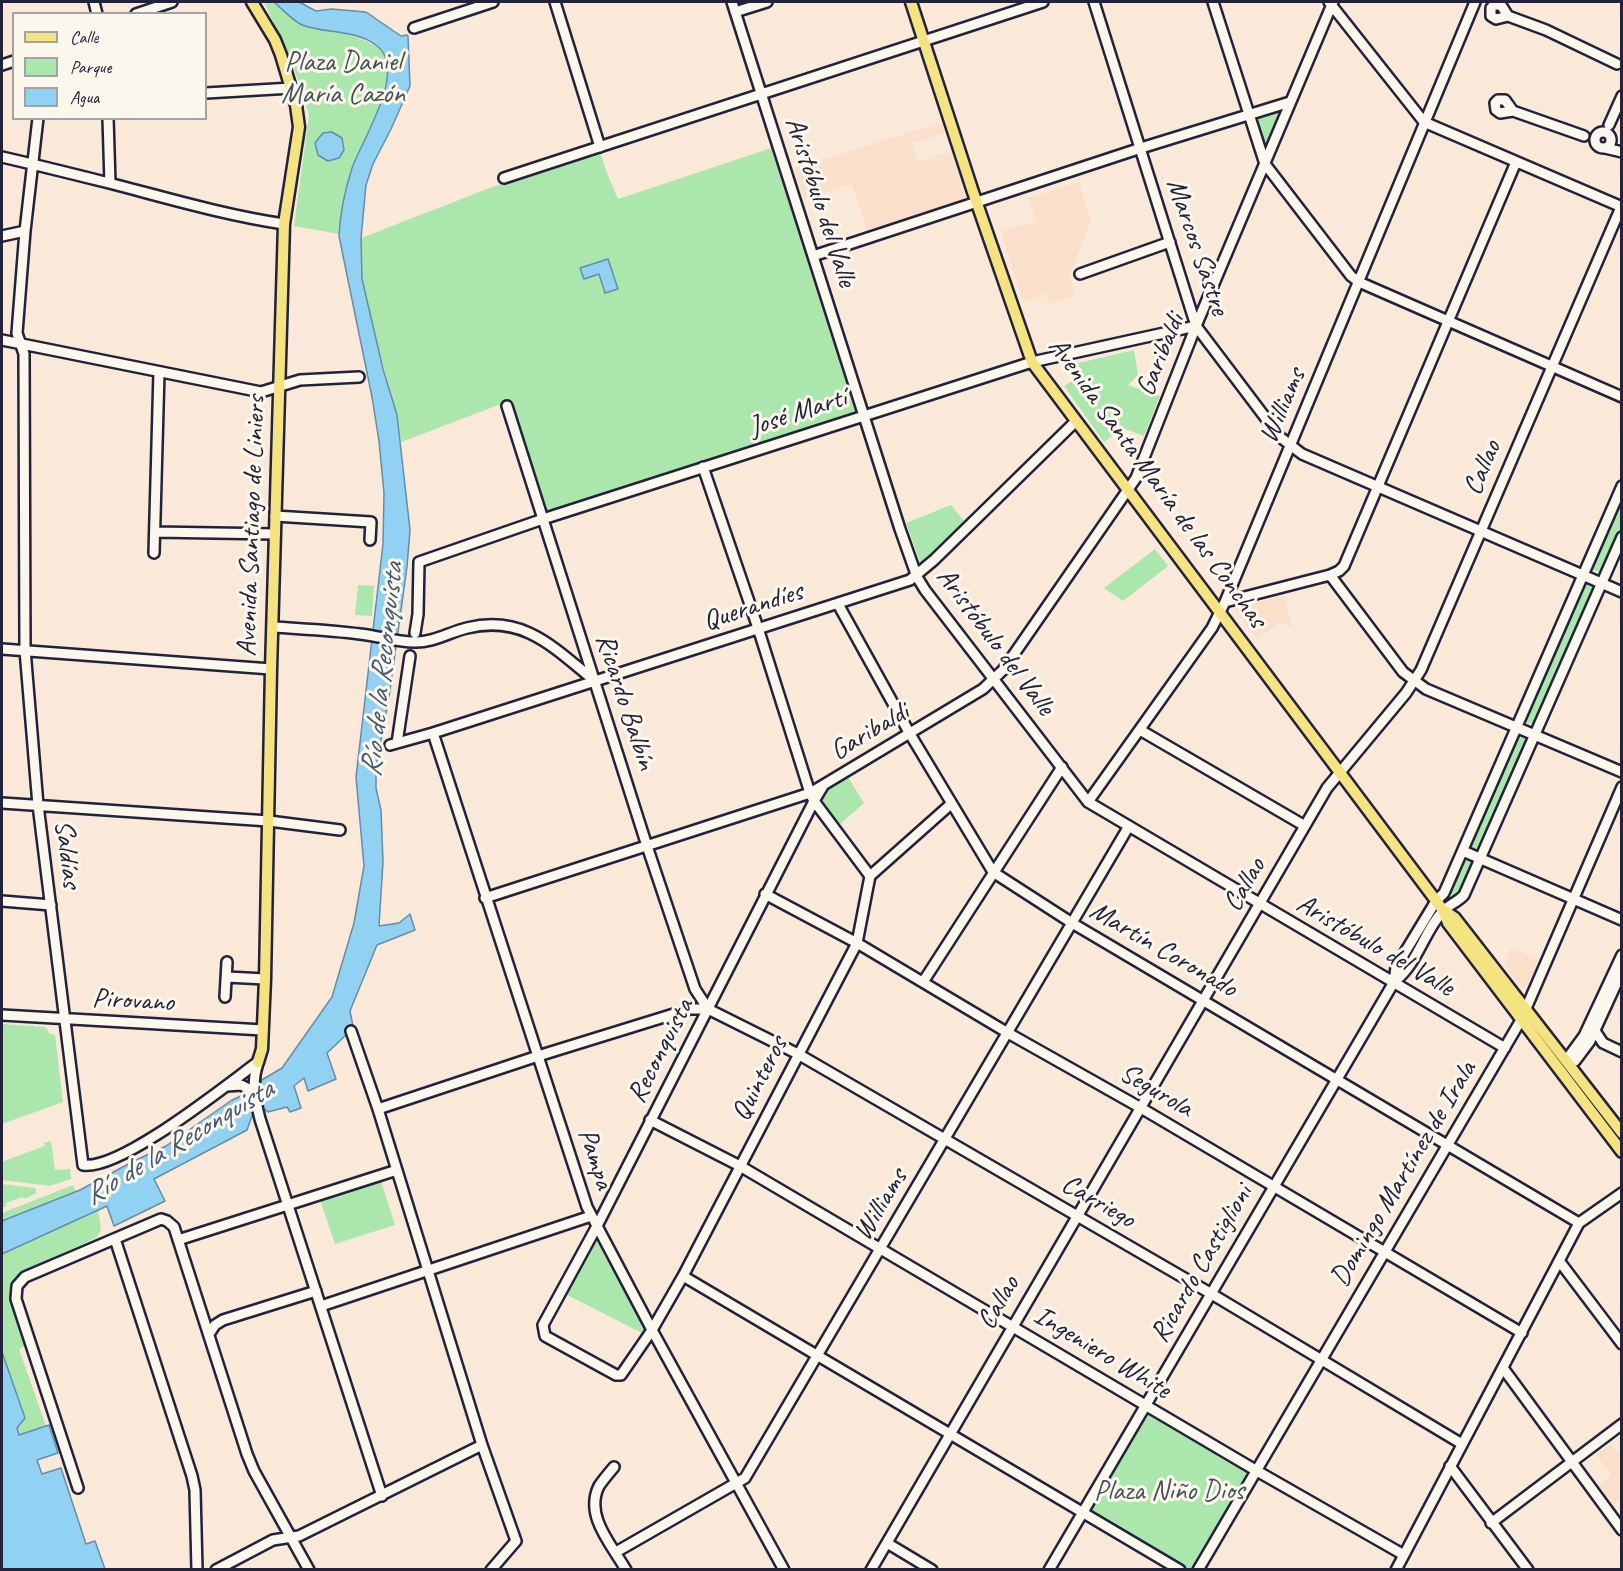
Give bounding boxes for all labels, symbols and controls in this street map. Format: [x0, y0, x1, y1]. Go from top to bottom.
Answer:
legend [12, 12, 207, 120]
text: Calle [70, 26, 98, 48]
park label: Plaza Daniel María Cazón [281, 46, 405, 112]
text: Parque [70, 56, 111, 78]
text: Agua [70, 86, 99, 108]
street label: Aristóbulo del Valle [777, 113, 863, 291]
street label: Marcos Sastre [1158, 174, 1236, 320]
street label: Garibaldi [1129, 309, 1193, 401]
street label: Avenida Santa María de las Conchas [1040, 331, 1274, 635]
street label: Williams [1252, 364, 1314, 448]
street label: José Martí [745, 381, 851, 445]
street label: Avenida Santiago de Liniers [231, 395, 273, 657]
street label: Callao [1457, 436, 1509, 500]
street label: Aristóbulo del Valle [929, 561, 1061, 723]
water label: Río de la Reconquista [354, 562, 412, 778]
street label: Querandíes [699, 575, 807, 639]
street label: Ricardo Balbín [587, 630, 663, 774]
street label: Garibaldi [825, 695, 915, 769]
street label: Saldías [46, 818, 88, 890]
street label: Callao [1216, 852, 1274, 918]
street label: Aristóbulo del Valle [1290, 887, 1460, 1005]
street label: Martín Coronado [1083, 894, 1243, 1006]
street label: Pirovano [91, 982, 175, 1020]
street label: Reconquista [620, 993, 702, 1109]
street label: Quinteros [725, 1031, 795, 1127]
street label: Domingo Martínez de Irala [1324, 1055, 1484, 1293]
street label: Segurola [1113, 1057, 1199, 1125]
water label: Río de la Reconquista [78, 1072, 280, 1214]
street label: Pampa [570, 1125, 620, 1193]
street label: Williams [847, 1163, 915, 1247]
street label: Carriego [1055, 1168, 1141, 1236]
street label: Ricardo Castiglioni [1143, 1179, 1261, 1349]
street label: Callao [970, 1270, 1028, 1336]
street label: Ingeniero White [1027, 1299, 1177, 1407]
park label: Plaza Niño Dios [1094, 1475, 1244, 1509]

